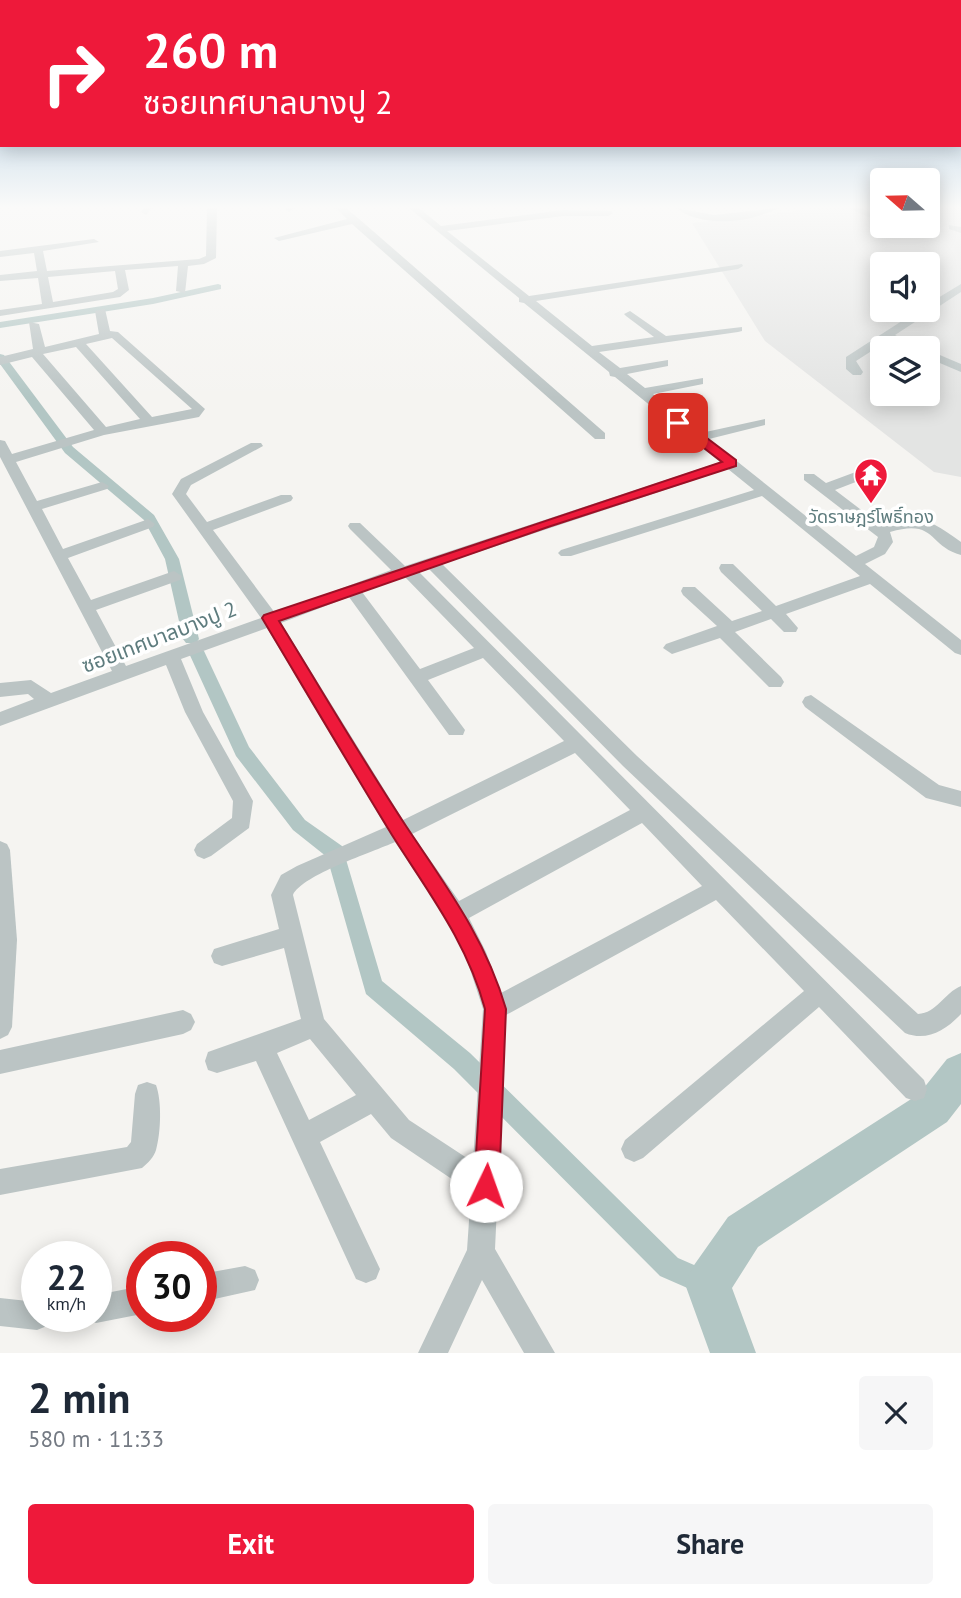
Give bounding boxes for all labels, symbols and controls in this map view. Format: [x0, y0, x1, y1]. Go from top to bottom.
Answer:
text: 260 m [143, 18, 278, 82]
icon: right [28, 28, 119, 119]
text: ซอยเทศบาลบางปู 2 [143, 81, 393, 123]
north arrow [870, 168, 940, 238]
map controls [870, 168, 940, 406]
button: sound [870, 252, 940, 322]
button: layers [870, 336, 940, 406]
pin [648, 393, 708, 453]
icon: arrive [659, 404, 697, 442]
temple icon: วัดราษฎร์โพธิ์ทอง [852, 456, 890, 505]
place label: วัดราษฎร์โพธิ์ทอง [808, 505, 934, 528]
street label: ซอยเทศบาลบางปู 2 [78, 595, 240, 679]
position arrow [449, 1149, 523, 1223]
speed limit sign: 30 [126, 1241, 217, 1332]
text: 22 [47, 1254, 86, 1300]
text: km/h [47, 1292, 86, 1315]
text: 2 min [28, 1370, 130, 1425]
button: close [859, 1376, 933, 1450]
text: 580 m · 11:33 [28, 1424, 164, 1453]
button: Exit [28, 1504, 474, 1584]
button: Share [488, 1504, 933, 1584]

